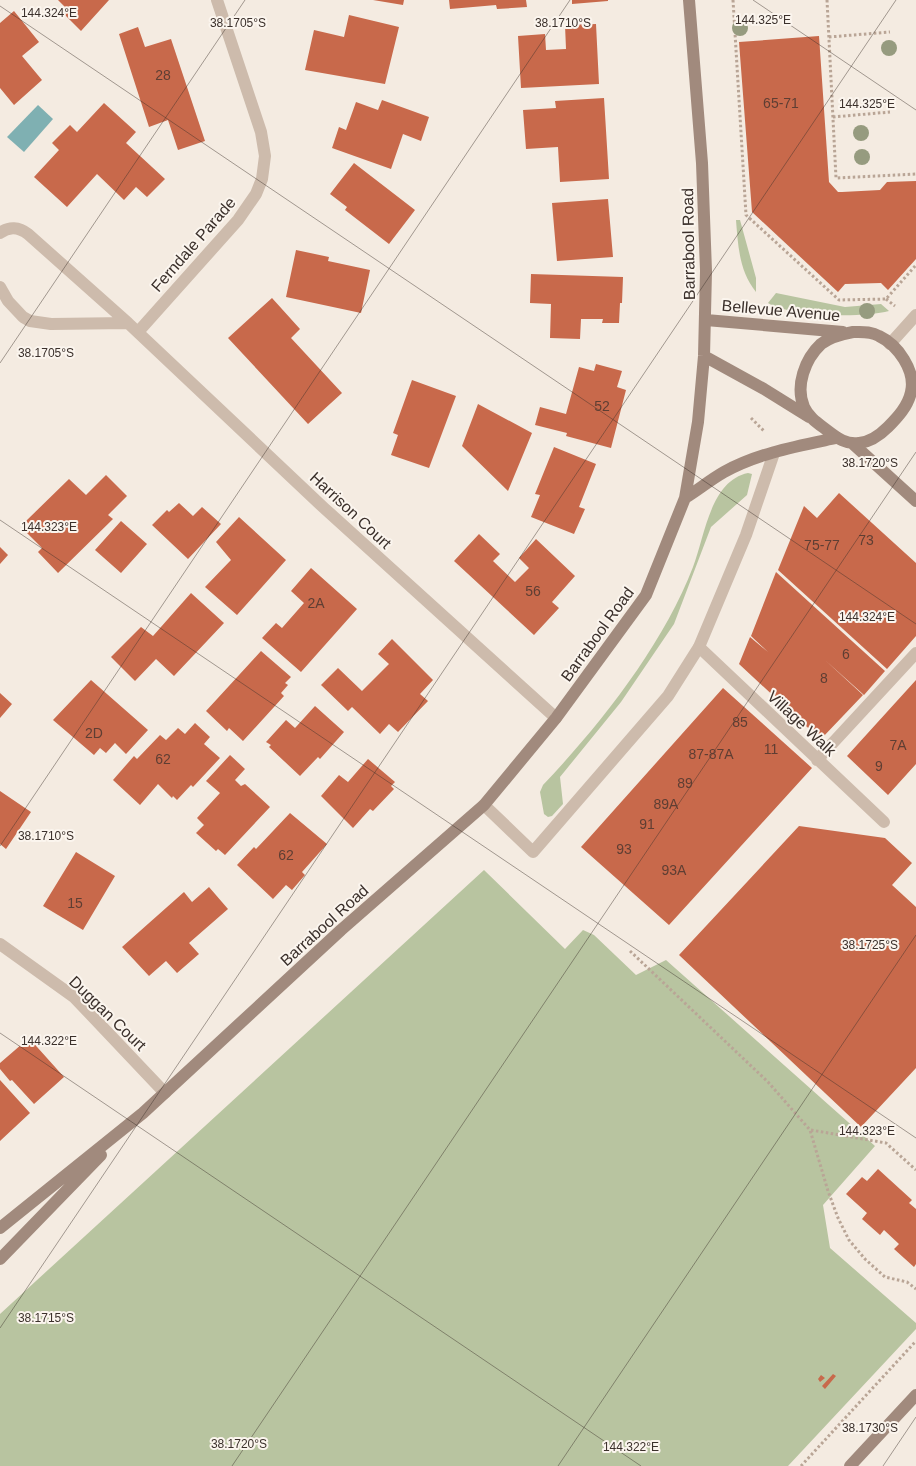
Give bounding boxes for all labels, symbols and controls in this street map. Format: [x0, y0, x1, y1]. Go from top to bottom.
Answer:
text: 144.324°E [21, 6, 77, 20]
text: 144.325°E [735, 13, 791, 27]
text: 38.1705°S [210, 16, 266, 30]
text: 38.1710°S [535, 16, 591, 30]
house number: 28 [155, 67, 171, 83]
house number: 65-71 [763, 95, 799, 111]
text: 144.325°E [839, 97, 895, 111]
street label: Barrabool Road [679, 188, 698, 300]
street label: Ferndale Parade [148, 194, 239, 295]
street label: Bellevue Avenue [721, 297, 841, 324]
text: 38.1705°S [18, 346, 74, 360]
house number: 52 [594, 398, 610, 414]
text: 38.1720°S [842, 456, 898, 470]
street label: Harrison Court [307, 469, 395, 552]
text: 144.323°E [21, 520, 77, 534]
house number: 73 [858, 532, 874, 548]
house number: 75-77 [804, 537, 840, 553]
house number: 56 [525, 583, 541, 599]
street label: Barrabool Road [558, 584, 637, 685]
house number: 2A [307, 595, 325, 611]
text: 144.324°E [839, 610, 895, 624]
house number: 6 [842, 646, 850, 662]
house number: 8 [820, 670, 828, 686]
street label: Village Walk [764, 687, 840, 760]
house number: 85 [732, 714, 748, 730]
house number: 2D [85, 725, 103, 741]
house number: 7A [889, 737, 907, 753]
house number: 11 [764, 741, 778, 757]
house number: 87-87A [688, 746, 734, 762]
house number: 62 [155, 751, 171, 767]
house number: 9 [875, 758, 883, 774]
house number: 89 [677, 775, 693, 791]
house number: 89A [654, 796, 679, 812]
house number: 91 [639, 816, 655, 832]
text: 38.1710°S [18, 829, 74, 843]
house number: 93 [616, 841, 632, 857]
house number: 62 [278, 847, 294, 863]
house number: 93A [662, 862, 687, 878]
street label: Barrabool Road [277, 882, 372, 969]
house number: 15 [67, 895, 83, 911]
text: 38.1725°S [842, 938, 898, 952]
street label: Duggan Court [66, 973, 150, 1054]
text: 144.322°E [21, 1034, 77, 1048]
text: 144.323°E [839, 1124, 895, 1138]
text: 38.1715°S [18, 1311, 74, 1325]
text: 38.1730°S [842, 1421, 898, 1435]
text: 38.1720°S [211, 1437, 267, 1451]
text: 144.322°E [603, 1440, 659, 1454]

